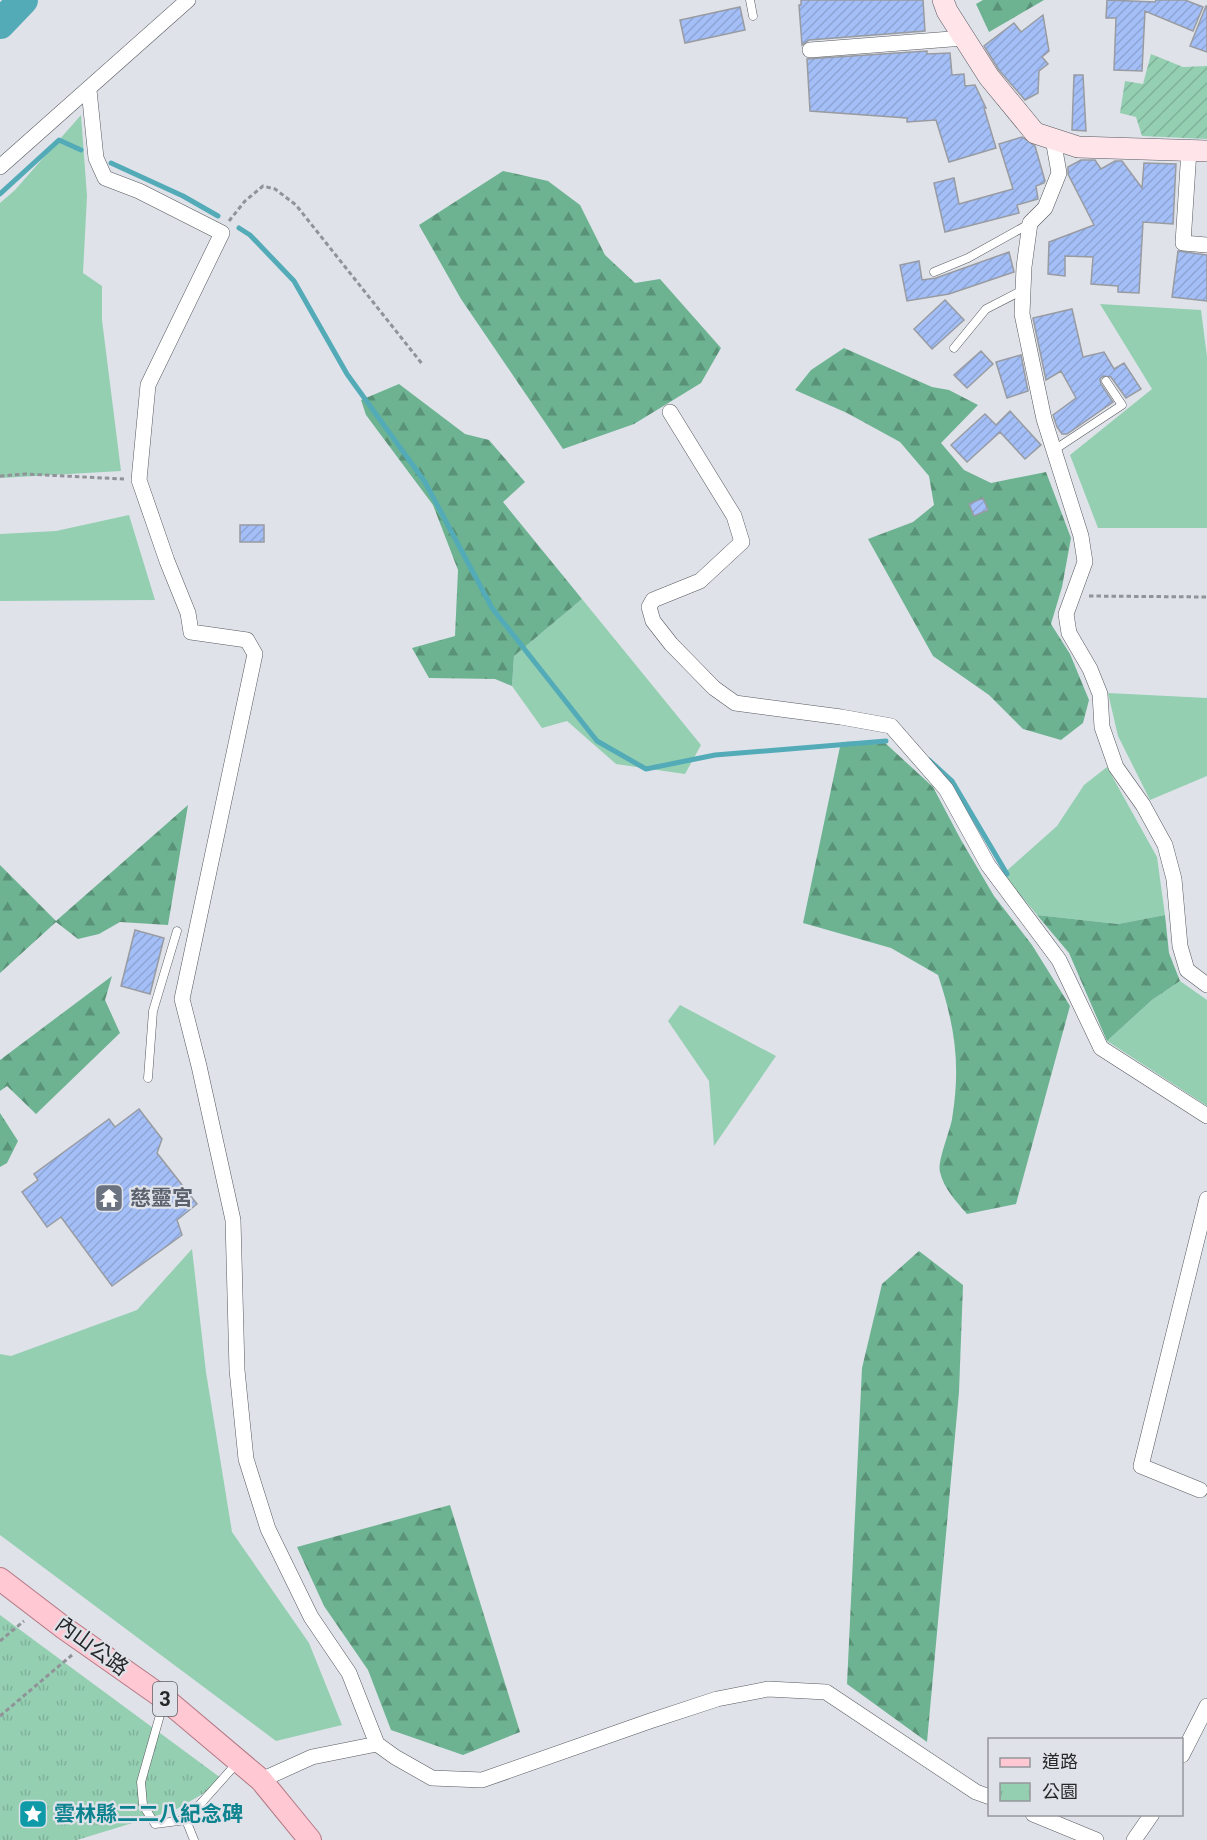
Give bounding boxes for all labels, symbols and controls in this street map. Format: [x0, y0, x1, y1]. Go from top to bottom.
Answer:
temple icon: 慈靈宮 [93, 1182, 125, 1214]
place label: 慈靈宮 [130, 1186, 193, 1210]
street label: 內山公路 [51, 1612, 133, 1680]
road number: 3 [153, 1682, 177, 1716]
legend [988, 1738, 1183, 1816]
text: 道路 [1042, 1751, 1078, 1772]
text: 公園 [1042, 1781, 1078, 1802]
place icon: 雲林縣二二八紀念碑 [17, 1798, 49, 1830]
place label: 雲林縣二二八紀念碑 [54, 1802, 243, 1826]

